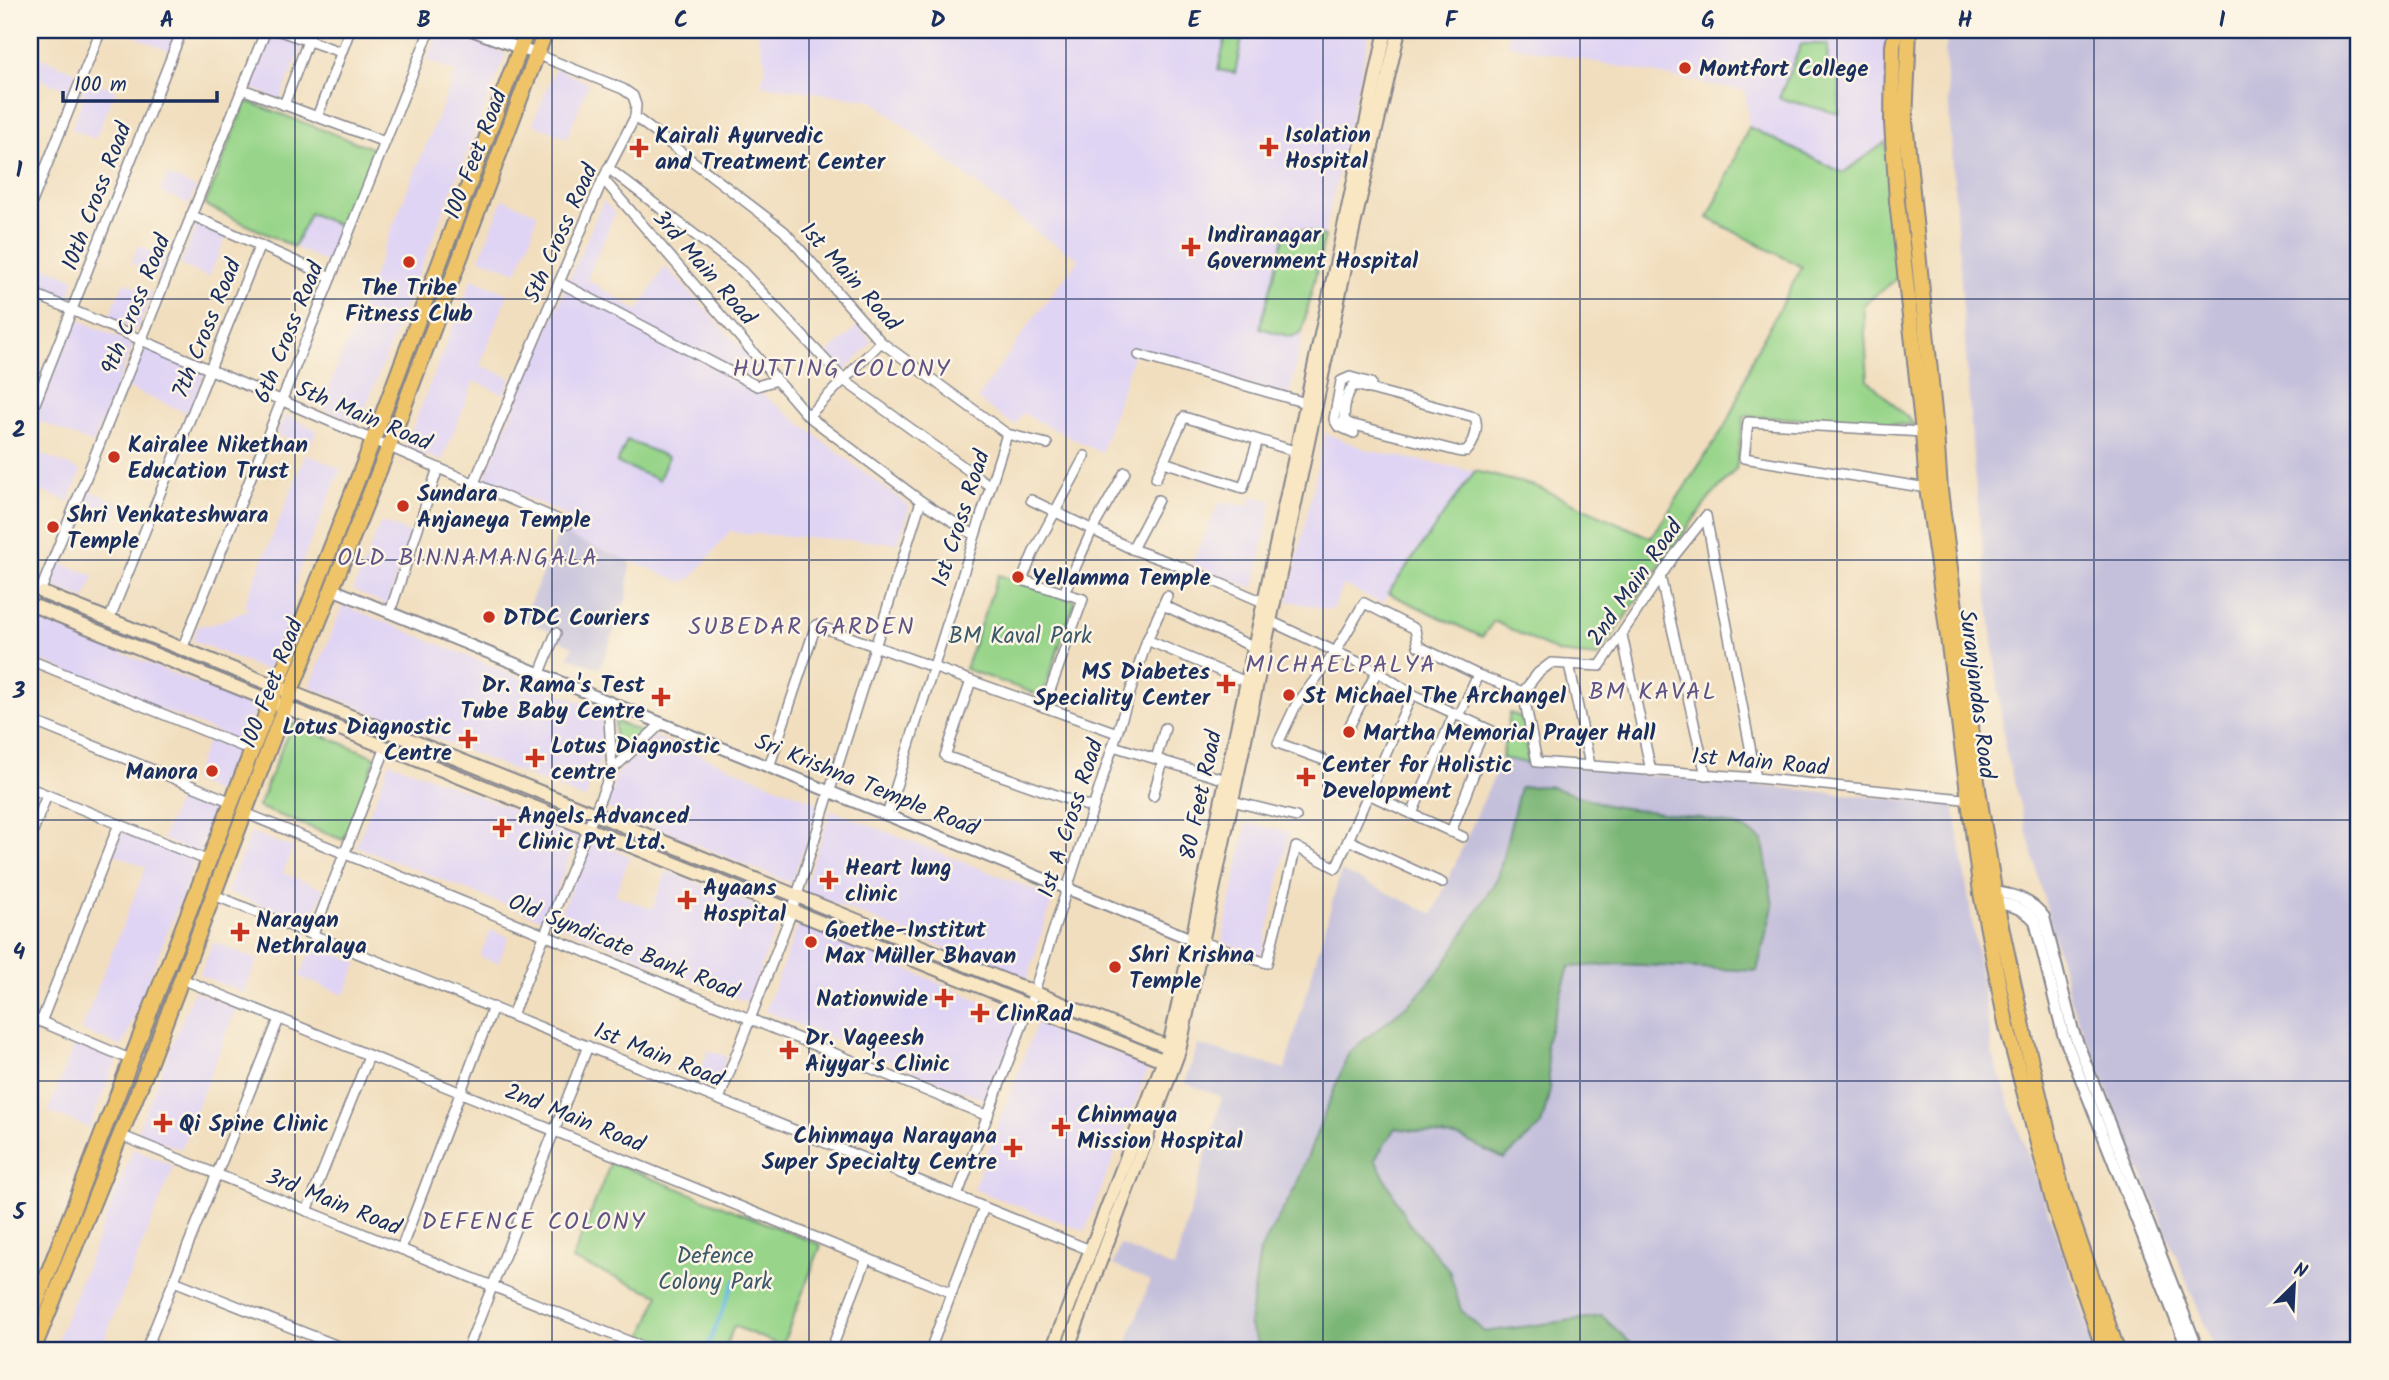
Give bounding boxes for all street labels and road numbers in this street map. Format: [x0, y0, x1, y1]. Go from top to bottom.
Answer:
street label: 100 Feet Road [436, 84, 518, 225]
street label: 10th Cross Road [53, 117, 143, 276]
street label: 5th Cross Road [515, 158, 609, 309]
street label: 3rd Main Road [643, 202, 764, 335]
street label: 1st Main Road [790, 214, 909, 341]
street label: 9th Cross Road [92, 229, 182, 380]
street label: 7th Cross Road [163, 253, 252, 404]
street label: 6th Cross Road [245, 256, 335, 409]
street label: 5th Main Road [290, 372, 437, 462]
street label: 1st Cross Road [923, 445, 1001, 592]
street label: 2nd Main Road [1578, 512, 1693, 654]
street label: Suranjandas Road [1948, 608, 2004, 781]
street label: 100 Feet Road [232, 613, 314, 754]
street label: Sri Krishna Temple Road [749, 724, 984, 847]
street label: 80 Feet Road [1171, 727, 1233, 863]
street label: 1st A Cross Road [1029, 734, 1115, 903]
street label: 1st Main Road [1690, 739, 1830, 787]
street label: Old Syndicate Bank Road [502, 885, 745, 1011]
street label: 1st Main Road [588, 1013, 729, 1098]
street label: 2nd Main Road [499, 1074, 650, 1164]
street label: 3rd Main Road [260, 1159, 407, 1247]

